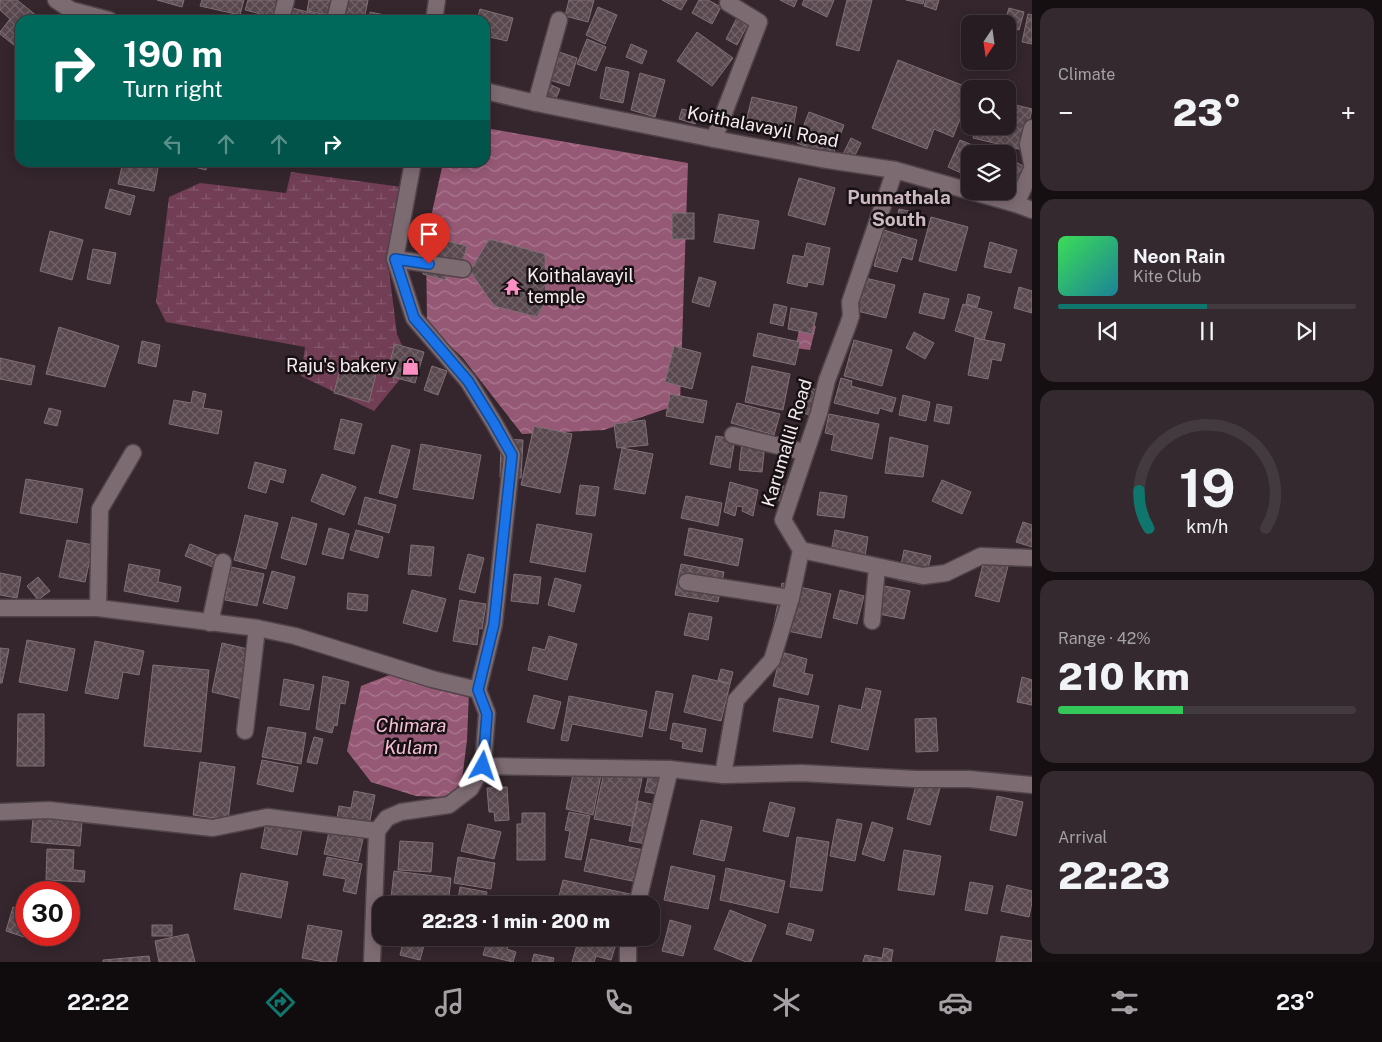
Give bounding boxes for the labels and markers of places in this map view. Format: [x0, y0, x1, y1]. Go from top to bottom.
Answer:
pin [408, 213, 450, 264]
place label: Koithalavayil temple [527, 265, 634, 307]
temple icon: Koithalavayil temple [503, 276, 523, 296]
place label: Raju's bakery [286, 355, 397, 376]
shop icon: Raju's bakery [401, 356, 421, 376]

